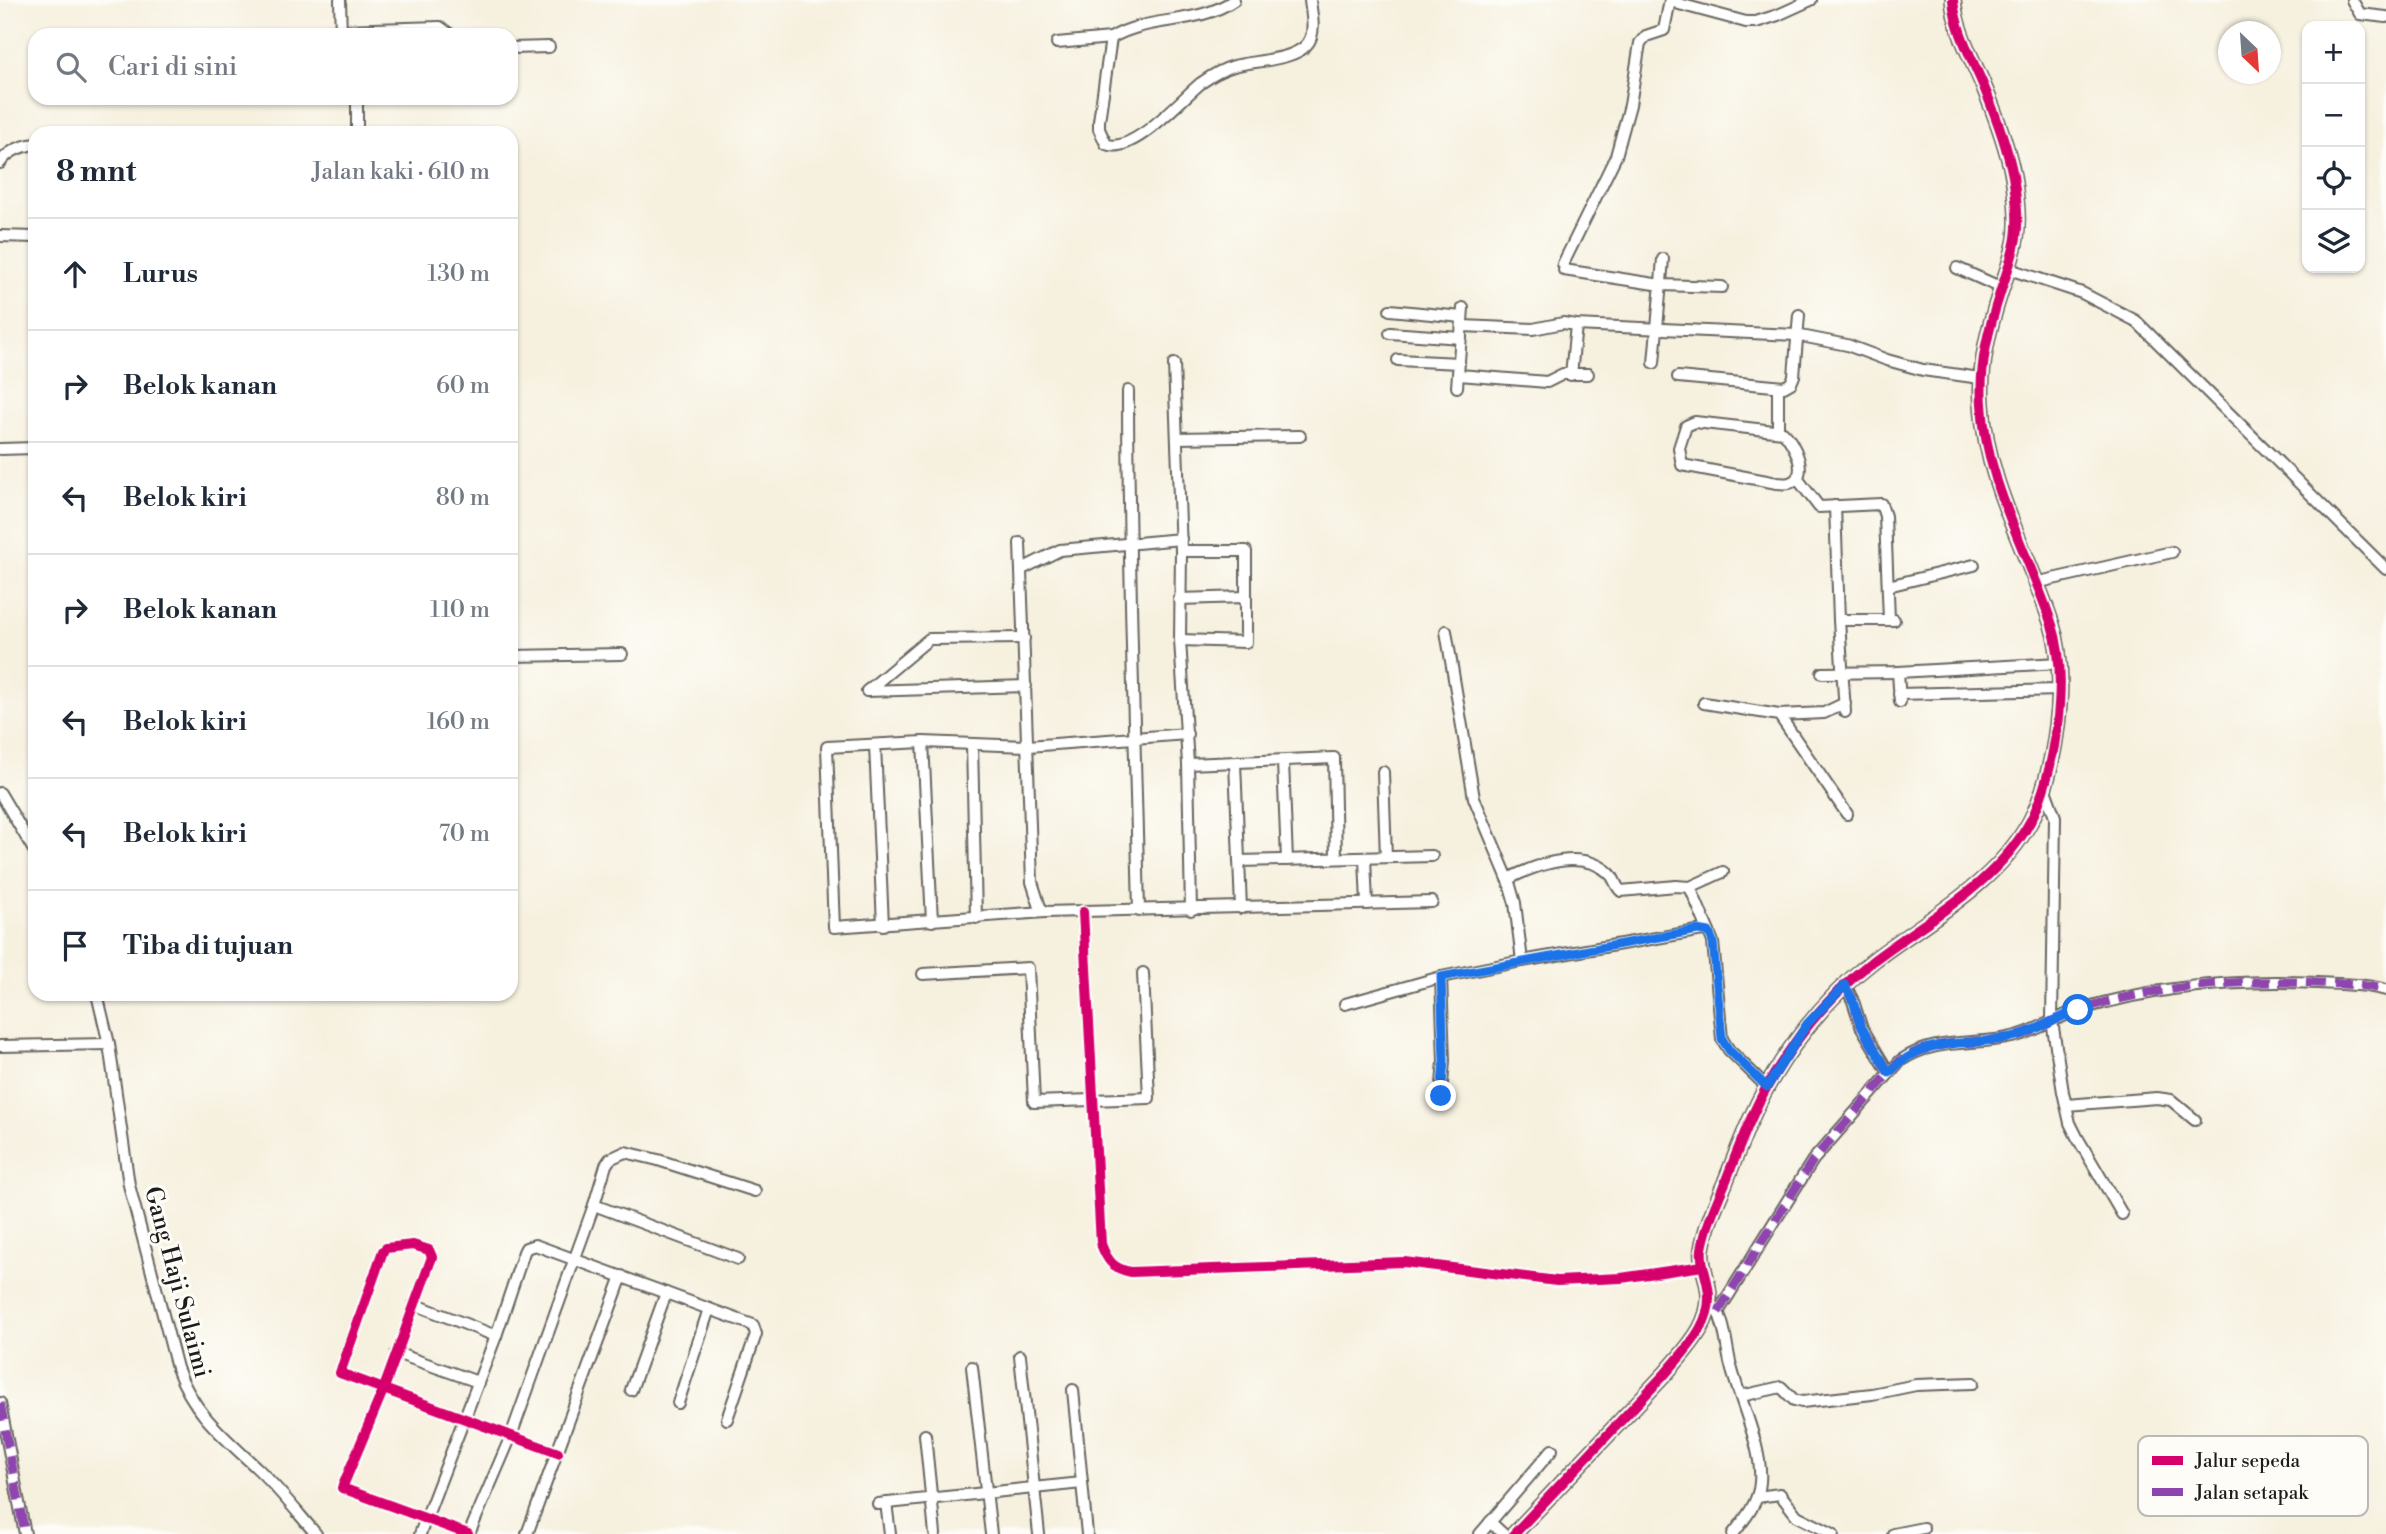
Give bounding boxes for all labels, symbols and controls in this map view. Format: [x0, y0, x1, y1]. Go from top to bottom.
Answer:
north arrow [2218, 21, 2281, 84]
map controls [2302, 21, 2365, 273]
button: + [2302, 21, 2365, 84]
search box [28, 28, 518, 105]
icon: search [52, 48, 90, 86]
text: Cari di sini [108, 51, 237, 83]
button: − [2302, 84, 2365, 147]
button: locate [2302, 147, 2365, 210]
text: 8 mnt [56, 153, 136, 191]
text: Jalan kaki · 610 m [312, 158, 490, 186]
button: layers [2302, 210, 2365, 273]
icon: ahead [56, 255, 94, 293]
text: Lurus [123, 258, 198, 290]
text: 130 m [427, 260, 490, 288]
icon: right [56, 367, 94, 405]
text: Belok kanan [123, 370, 277, 402]
text: 60 m [436, 372, 490, 400]
icon: left [56, 479, 94, 517]
text: Belok kiri [123, 482, 247, 514]
text: 80 m [436, 484, 490, 512]
icon: right [56, 591, 94, 629]
text: Belok kanan [123, 594, 277, 626]
text: 110 m [430, 596, 490, 624]
icon: left [56, 703, 94, 741]
text: Belok kiri [123, 706, 247, 738]
text: 160 m [427, 708, 490, 736]
icon: left [56, 815, 94, 853]
text: Belok kiri [123, 818, 247, 850]
text: 70 m [439, 820, 490, 848]
icon: arrive [56, 927, 94, 965]
text: Tiba di tujuan [123, 930, 293, 962]
route start [2062, 994, 2093, 1025]
route end [1425, 1080, 1456, 1111]
street label: Gang Haji Sulaimi [137, 1183, 217, 1381]
legend [2138, 1436, 2368, 1516]
text: Jalur sepeda [2194, 1449, 2301, 1473]
text: Jalan setapak [2194, 1481, 2309, 1505]

